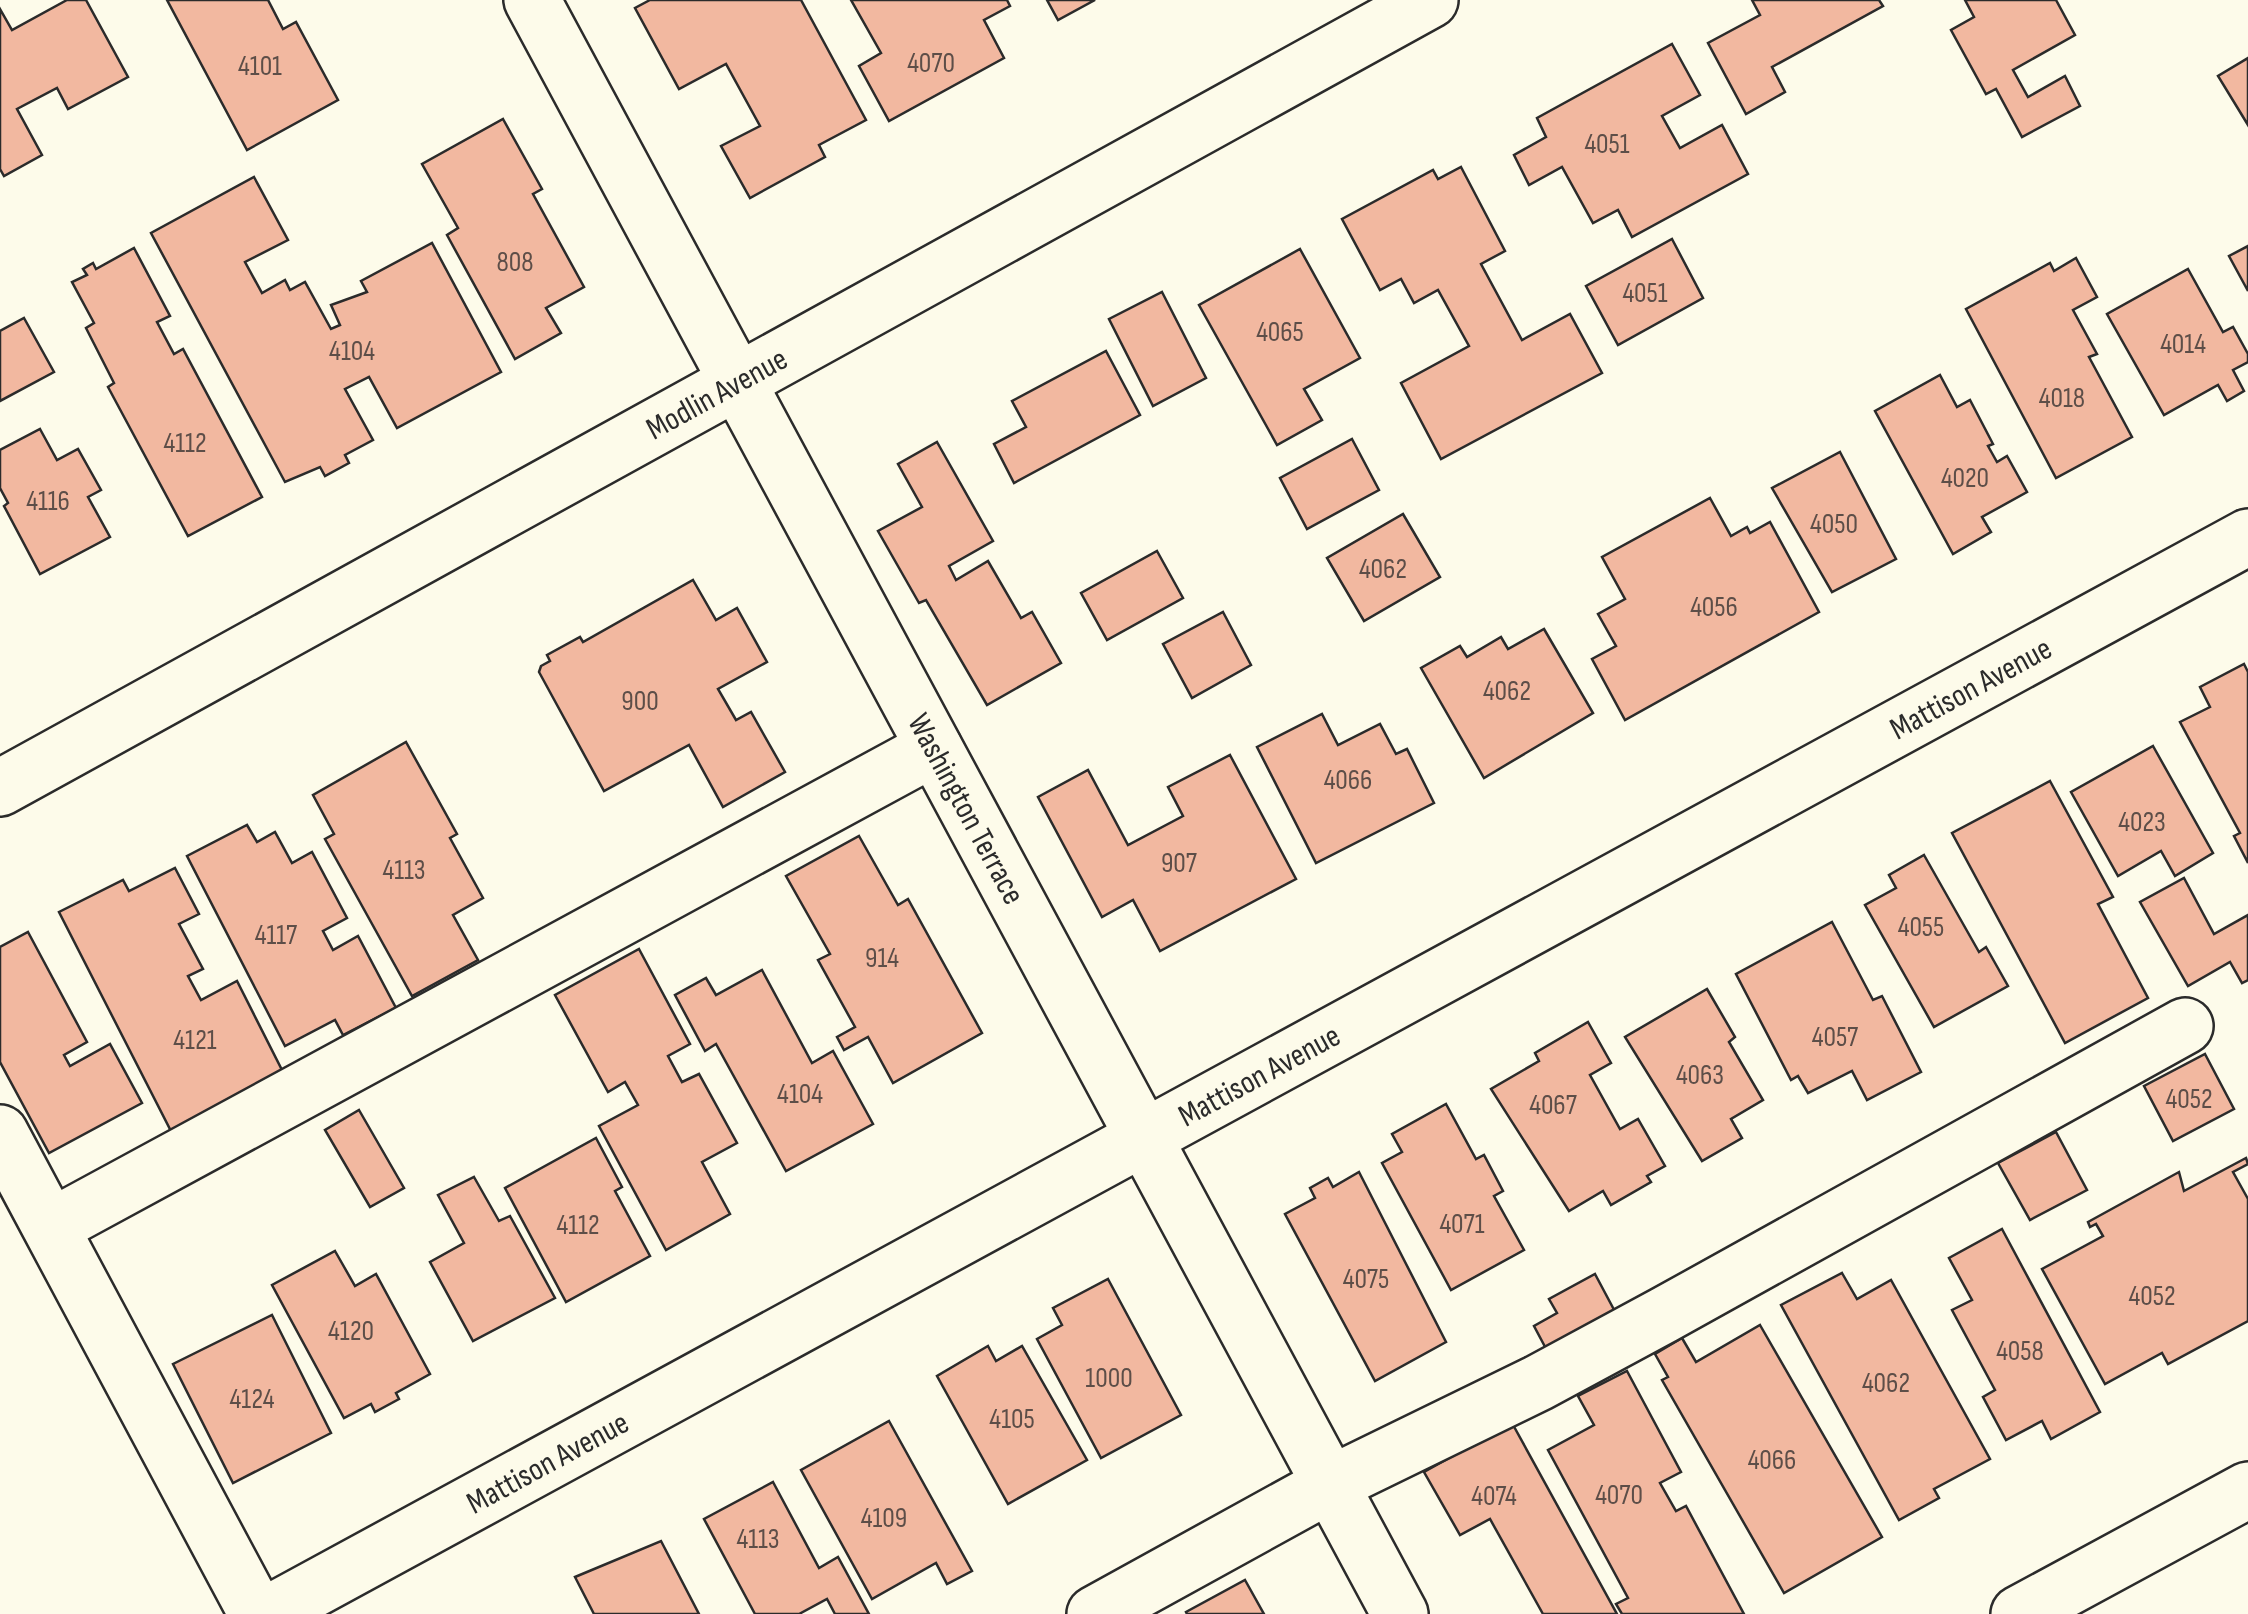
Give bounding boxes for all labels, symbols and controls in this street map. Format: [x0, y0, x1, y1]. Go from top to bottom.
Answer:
house number: 4070 [907, 47, 955, 80]
house number: 4101 [238, 50, 282, 83]
house number: 4051 [1584, 128, 1630, 161]
house number: 808 [496, 246, 534, 279]
house number: 4051 [1622, 277, 1668, 310]
house number: 4065 [1256, 316, 1304, 349]
house number: 4014 [2160, 328, 2206, 361]
house number: 4104 [329, 335, 375, 368]
street label: Modlin Avenue [640, 340, 795, 449]
house number: 4018 [2039, 382, 2085, 415]
house number: 4112 [163, 427, 207, 460]
house number: 4020 [1941, 462, 1989, 495]
house number: 4116 [26, 485, 70, 518]
house number: 4050 [1810, 508, 1858, 541]
house number: 4062 [1359, 553, 1407, 586]
house number: 4056 [1690, 591, 1738, 624]
street label: Mattison Avenue [1883, 629, 2059, 749]
house number: 4062 [1483, 675, 1531, 708]
house number: 900 [621, 685, 659, 718]
street label: Washington Terrace [898, 707, 1033, 911]
house number: 4066 [1324, 764, 1372, 797]
house number: 4023 [2118, 806, 2166, 839]
house number: 907 [1161, 847, 1197, 880]
house number: 4113 [382, 854, 426, 887]
house number: 4055 [1898, 911, 1944, 944]
house number: 4117 [255, 919, 297, 952]
house number: 914 [865, 942, 899, 975]
street label: Mattison Avenue [1172, 1017, 1347, 1136]
house number: 4057 [1812, 1021, 1858, 1054]
house number: 4121 [173, 1024, 217, 1057]
house number: 4063 [1676, 1059, 1724, 1092]
house number: 4104 [777, 1078, 823, 1111]
house number: 4052 [2166, 1083, 2212, 1116]
house number: 4067 [1529, 1089, 1577, 1122]
house number: 4071 [1439, 1208, 1485, 1241]
house number: 4112 [556, 1209, 600, 1242]
house number: 4075 [1343, 1263, 1389, 1296]
house number: 4052 [2129, 1280, 2175, 1313]
house number: 4120 [328, 1315, 374, 1348]
house number: 4058 [1996, 1335, 2044, 1368]
house number: 1000 [1085, 1362, 1133, 1395]
house number: 4062 [1862, 1367, 1910, 1400]
house number: 4124 [230, 1383, 275, 1416]
house number: 4105 [989, 1403, 1035, 1436]
street label: Mattison Avenue [460, 1404, 636, 1523]
house number: 4066 [1748, 1444, 1796, 1477]
house number: 4070 [1595, 1479, 1643, 1512]
house number: 4074 [1471, 1480, 1517, 1513]
house number: 4109 [861, 1502, 907, 1535]
house number: 4113 [736, 1523, 780, 1556]

